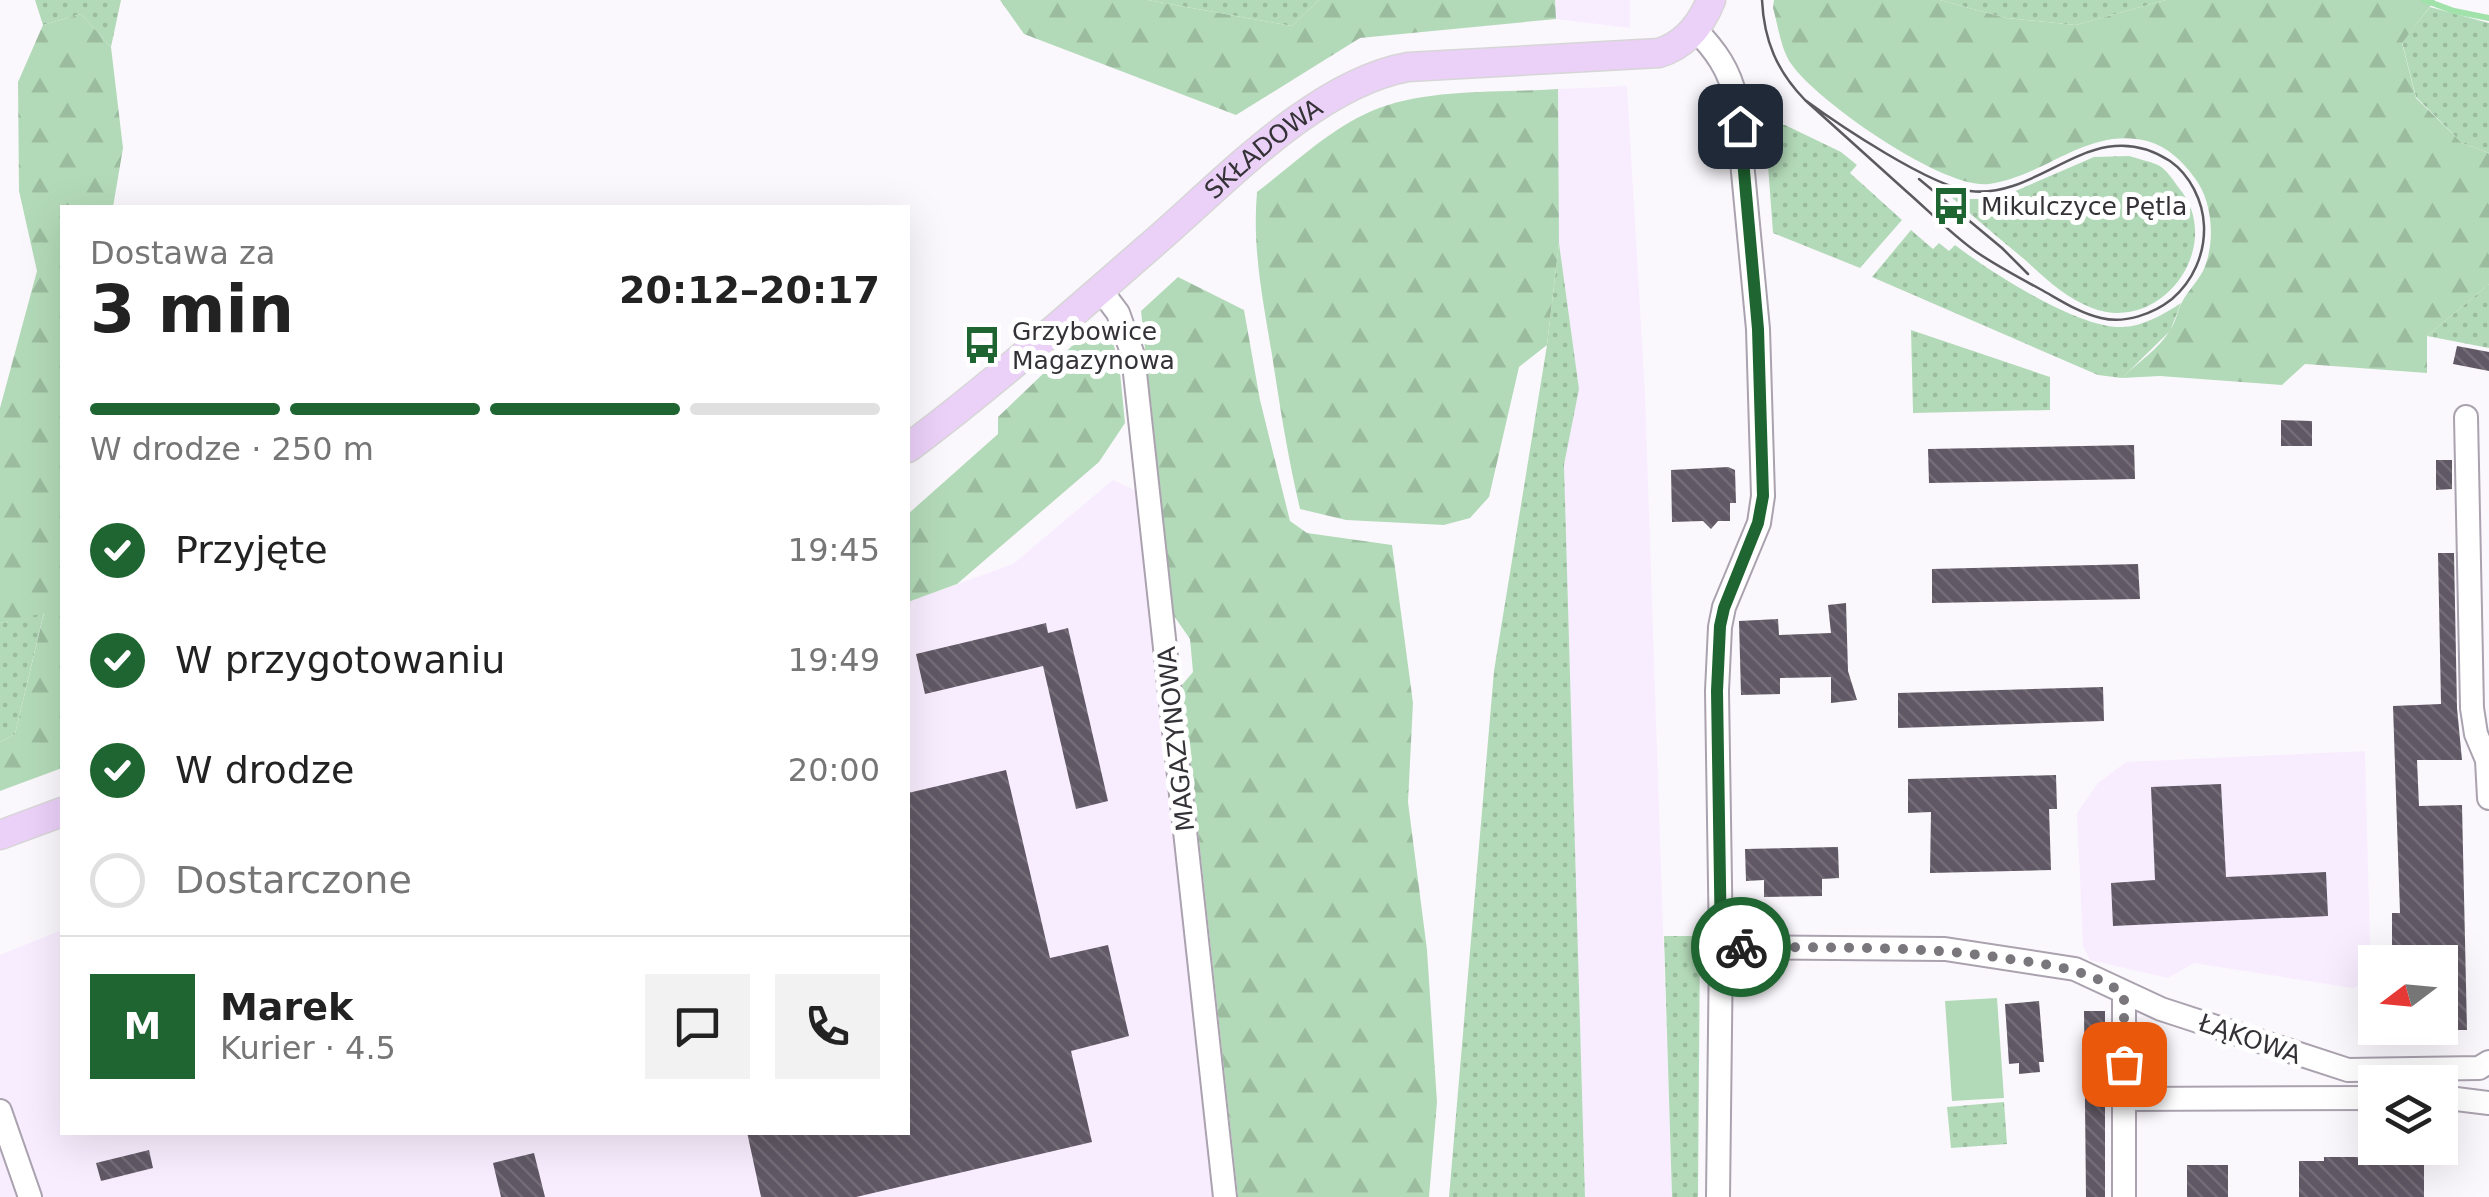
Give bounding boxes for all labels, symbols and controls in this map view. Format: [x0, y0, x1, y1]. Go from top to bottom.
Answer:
pin [1698, 84, 1783, 169]
street label: SKŁADOWA [1199, 92, 1328, 205]
icon: home [1713, 99, 1768, 154]
bus stop icon: Mikulczyce Pętla [1930, 185, 1972, 227]
place label: Mikulczyce Pętla [1981, 192, 2187, 221]
text: Dostawa za [90, 234, 275, 272]
text: 20:12–20:17 [619, 268, 880, 312]
text: 3 min [90, 272, 294, 347]
place label: Grzybowice Magazynowa [1012, 317, 1175, 375]
bus stop icon: Grzybowice Magazynowa [961, 324, 1003, 366]
text: W drodze · 250 m [90, 430, 374, 468]
icon: check [90, 523, 145, 578]
text: Przyjęte [175, 528, 328, 572]
text: 19:45 [788, 531, 880, 569]
icon: check [90, 633, 145, 688]
text: W przygotowaniu [175, 638, 505, 682]
text: 19:49 [788, 641, 880, 679]
street label: MAGAZYNOWA [1152, 645, 1200, 833]
icon: check [90, 743, 145, 798]
text: W drodze [175, 748, 354, 792]
text: 20:00 [788, 751, 880, 789]
text: Dostarczone [175, 858, 412, 902]
courier [1691, 897, 1791, 997]
icon: bike [1714, 920, 1769, 975]
north arrow [2358, 945, 2458, 1045]
map controls [2358, 945, 2458, 1165]
button: chat [645, 974, 750, 1079]
button: phone [775, 974, 880, 1079]
text: Marek [220, 985, 353, 1029]
text: M [124, 1004, 161, 1048]
street label: ŁĄKOWA [2194, 1008, 2305, 1070]
pin [2082, 1022, 2167, 1107]
text: Kurier · 4.5 [220, 1029, 396, 1067]
icon: bag [2097, 1037, 2152, 1092]
button: layers [2358, 1065, 2458, 1165]

